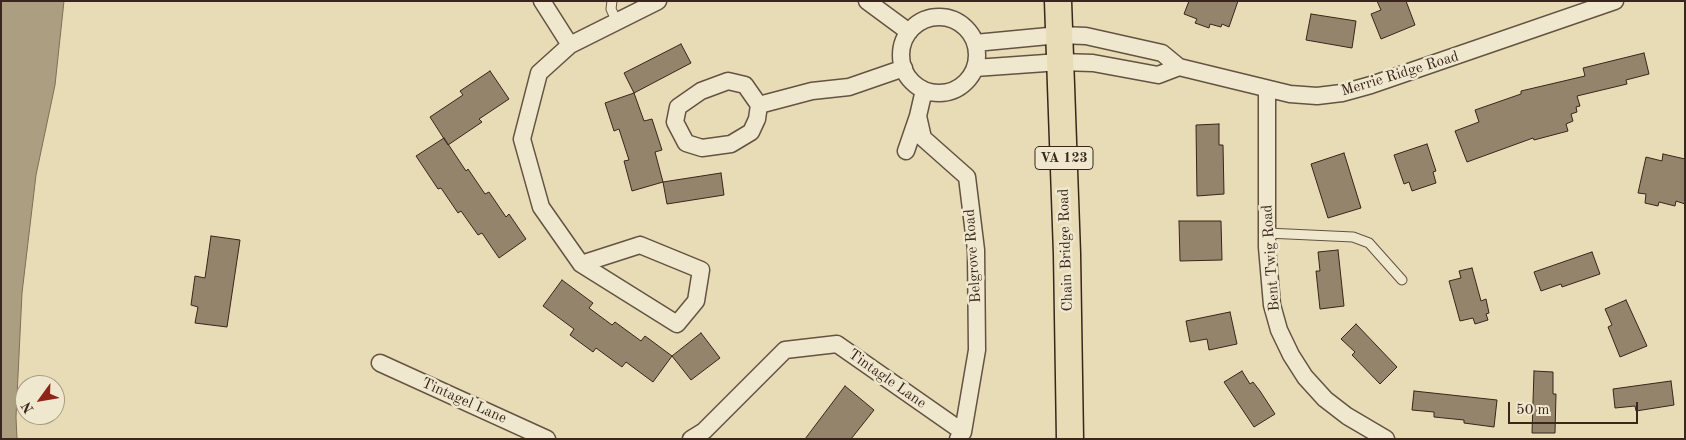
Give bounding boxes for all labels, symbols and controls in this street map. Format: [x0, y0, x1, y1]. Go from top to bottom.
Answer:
street label: Merrie Ridge Road [1339, 48, 1461, 100]
road number: VA 123 [1035, 146, 1093, 170]
street label: Chain Bridge Road [1055, 188, 1077, 312]
street label: Bent Twig Road [1258, 204, 1284, 312]
street label: Belgrove Road [961, 208, 985, 304]
street label: Tintagle Lane [844, 345, 930, 413]
street label: Tintagel Lane [419, 374, 509, 428]
north arrow [15, 375, 65, 425]
scale bar [1511, 392, 1641, 424]
text: N [19, 399, 37, 416]
text: 50 m [1516, 403, 1550, 418]

